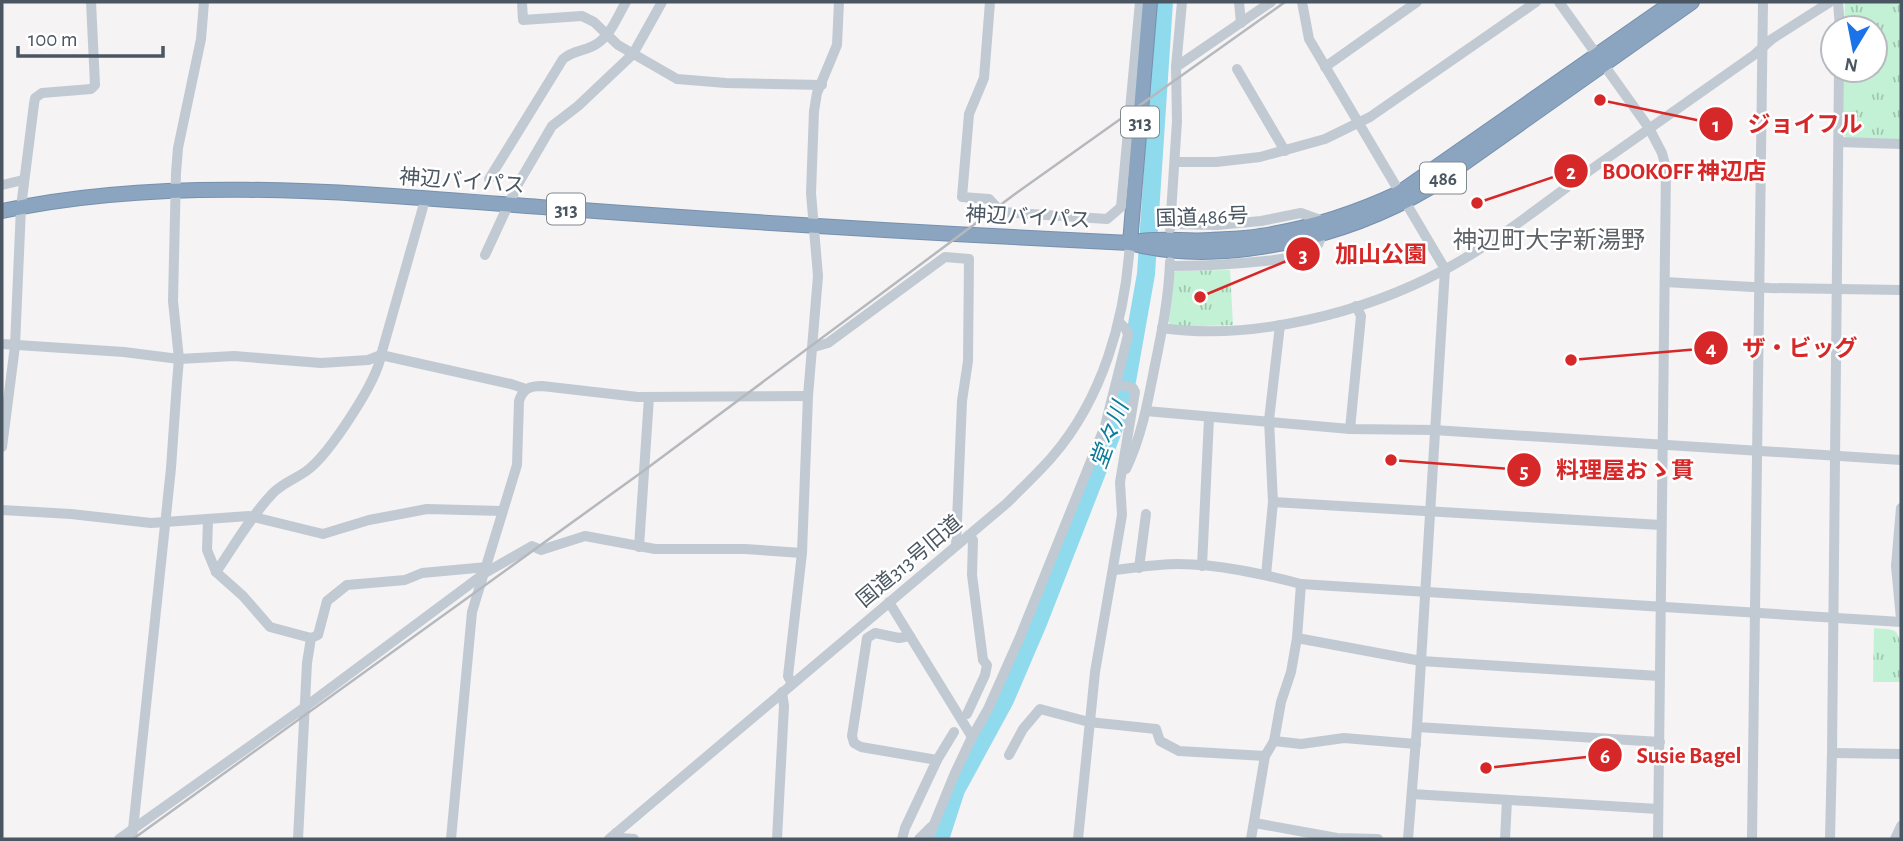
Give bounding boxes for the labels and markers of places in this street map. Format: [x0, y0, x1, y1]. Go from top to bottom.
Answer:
callout: ジョイフル [1698, 102, 1876, 146]
callout: BOOKOFF 神辺店 [1553, 149, 1780, 193]
callout: 加山公園 [1286, 232, 1441, 276]
callout: ザ・ビッグ [1693, 326, 1871, 370]
callout: 料理屋おゝ貫 [1507, 448, 1708, 492]
callout: Susie Bagel [1587, 733, 1756, 777]

